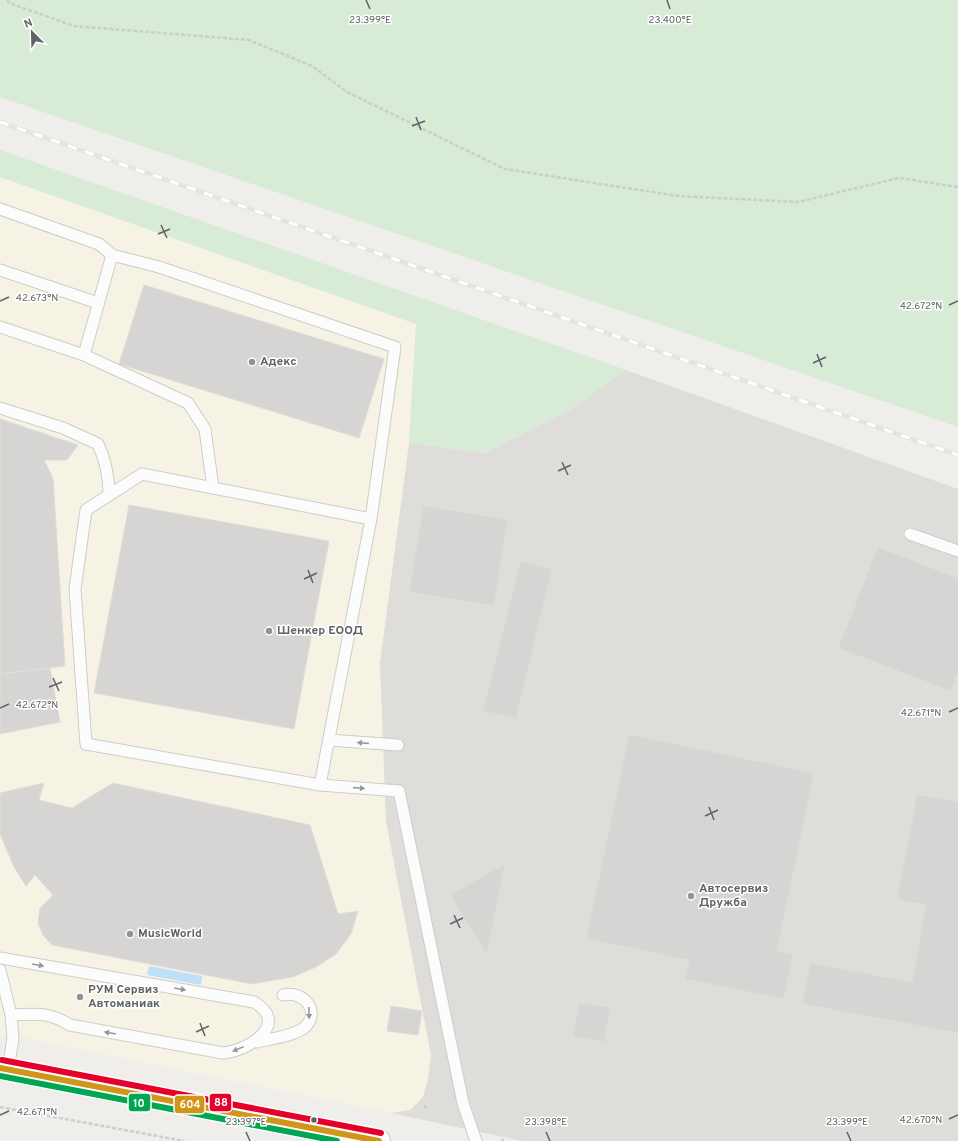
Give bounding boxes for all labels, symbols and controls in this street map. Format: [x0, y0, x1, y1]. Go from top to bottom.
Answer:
north arrow [12, 12, 52, 52]
text: 23.399°E [349, 14, 391, 27]
text: 23.400°E [648, 14, 692, 27]
text: N [22, 16, 35, 32]
text: 42.673°N [16, 292, 58, 305]
text: 42.672°N [900, 300, 942, 313]
place label: Адекс [260, 354, 297, 370]
marker: Адекс [247, 357, 257, 367]
place label: Шенкер ЕООД [277, 623, 363, 639]
marker: Шенкер ЕООД [264, 626, 274, 636]
text: 42.672°N [16, 699, 58, 712]
text: 42.671°N [901, 707, 941, 720]
one-way arrow [357, 739, 369, 746]
one-way arrow [353, 785, 365, 792]
place label: Автосервиз Дружба [699, 881, 768, 911]
marker: Автосервиз Дружба [686, 891, 696, 901]
place label: MusicWorld [138, 926, 202, 942]
marker: MusicWorld [125, 929, 135, 939]
one-way arrow [32, 962, 45, 968]
place label: РУМ Сервиз Автоманиак [88, 982, 160, 1012]
one-way arrow [174, 987, 186, 993]
marker: РУМ Сервиз Автоманиак [75, 992, 85, 1002]
one-way arrow [306, 1007, 312, 1020]
one-way arrow [104, 1030, 116, 1036]
one-way arrow [231, 1047, 243, 1053]
line badge: 10 [128, 1093, 151, 1112]
line badge: 88 [209, 1093, 232, 1112]
line badge: 604 [174, 1095, 205, 1114]
text: 88 [214, 1096, 228, 1110]
text: 10 [133, 1097, 145, 1111]
text: 604 [179, 1098, 201, 1112]
text: 42.671°N [17, 1106, 57, 1119]
text: 42.670°N [900, 1114, 942, 1127]
unlabelled marker [309, 1115, 319, 1125]
text: 23.397°E [225, 1116, 267, 1129]
text: 23.398°E [525, 1116, 567, 1129]
text: 23.399°E [826, 1116, 868, 1129]

